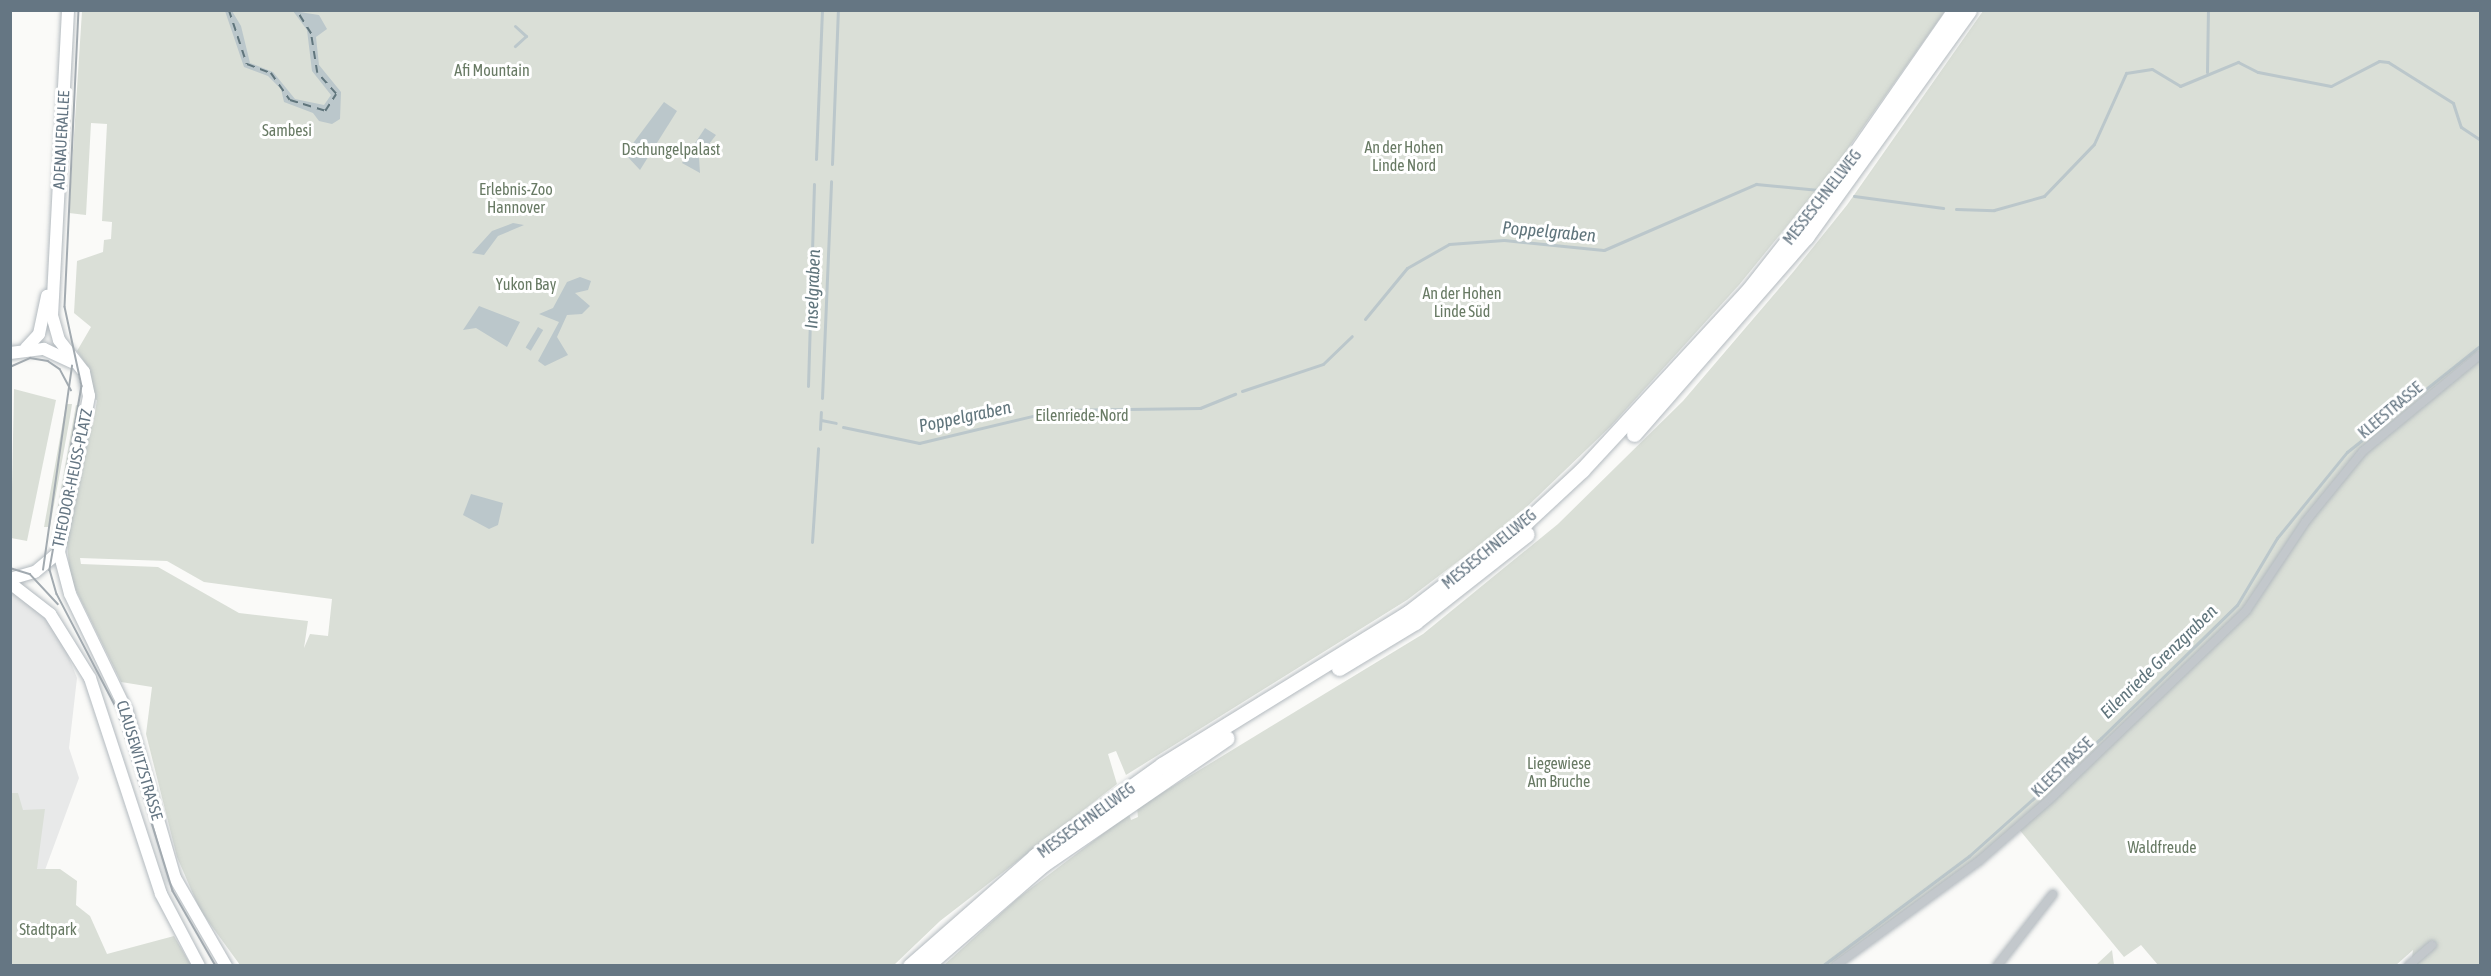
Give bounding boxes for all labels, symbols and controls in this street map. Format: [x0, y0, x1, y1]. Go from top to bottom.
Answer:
park label: Afi Mountain [454, 60, 530, 80]
street label: ADENAUERALLEE [49, 90, 73, 190]
park label: Sambesi [262, 120, 312, 140]
park label: An der Hohen Linde Nord [1364, 137, 1444, 175]
park label: Dschungelpalast [622, 139, 720, 159]
street label: MESSESCHNELLWEG [1779, 146, 1865, 248]
park label: Erlebnis-Zoo Hannover [479, 179, 553, 217]
water label: Poppelgraben [1501, 217, 1597, 247]
water label: Inselgraben [801, 249, 825, 329]
park label: Yukon Bay [496, 274, 556, 294]
park label: An der Hohen Linde Süd [1422, 283, 1502, 321]
street label: KLEESTRASSE [2354, 378, 2426, 442]
water label: Poppelgraben [917, 397, 1013, 437]
park label: Eilenriede-Nord [1035, 405, 1129, 425]
street label: THEODOR-HEUSS-PLATZ [48, 407, 96, 549]
street label: MESSESCHNELLWEG [1438, 505, 1540, 593]
water label: Eilenriede Grenzgraben [2096, 601, 2222, 723]
street label: CLAUSEWITZSTRASSE [113, 698, 167, 822]
street label: KLEESTRASSE [2027, 733, 2097, 801]
park label: Liegewiese Am Bruche [1527, 753, 1591, 791]
street label: MESSESCHNELLWEG [1034, 778, 1138, 862]
park label: Waldfreude [2127, 837, 2197, 857]
park label: Stadtpark [19, 919, 77, 939]

